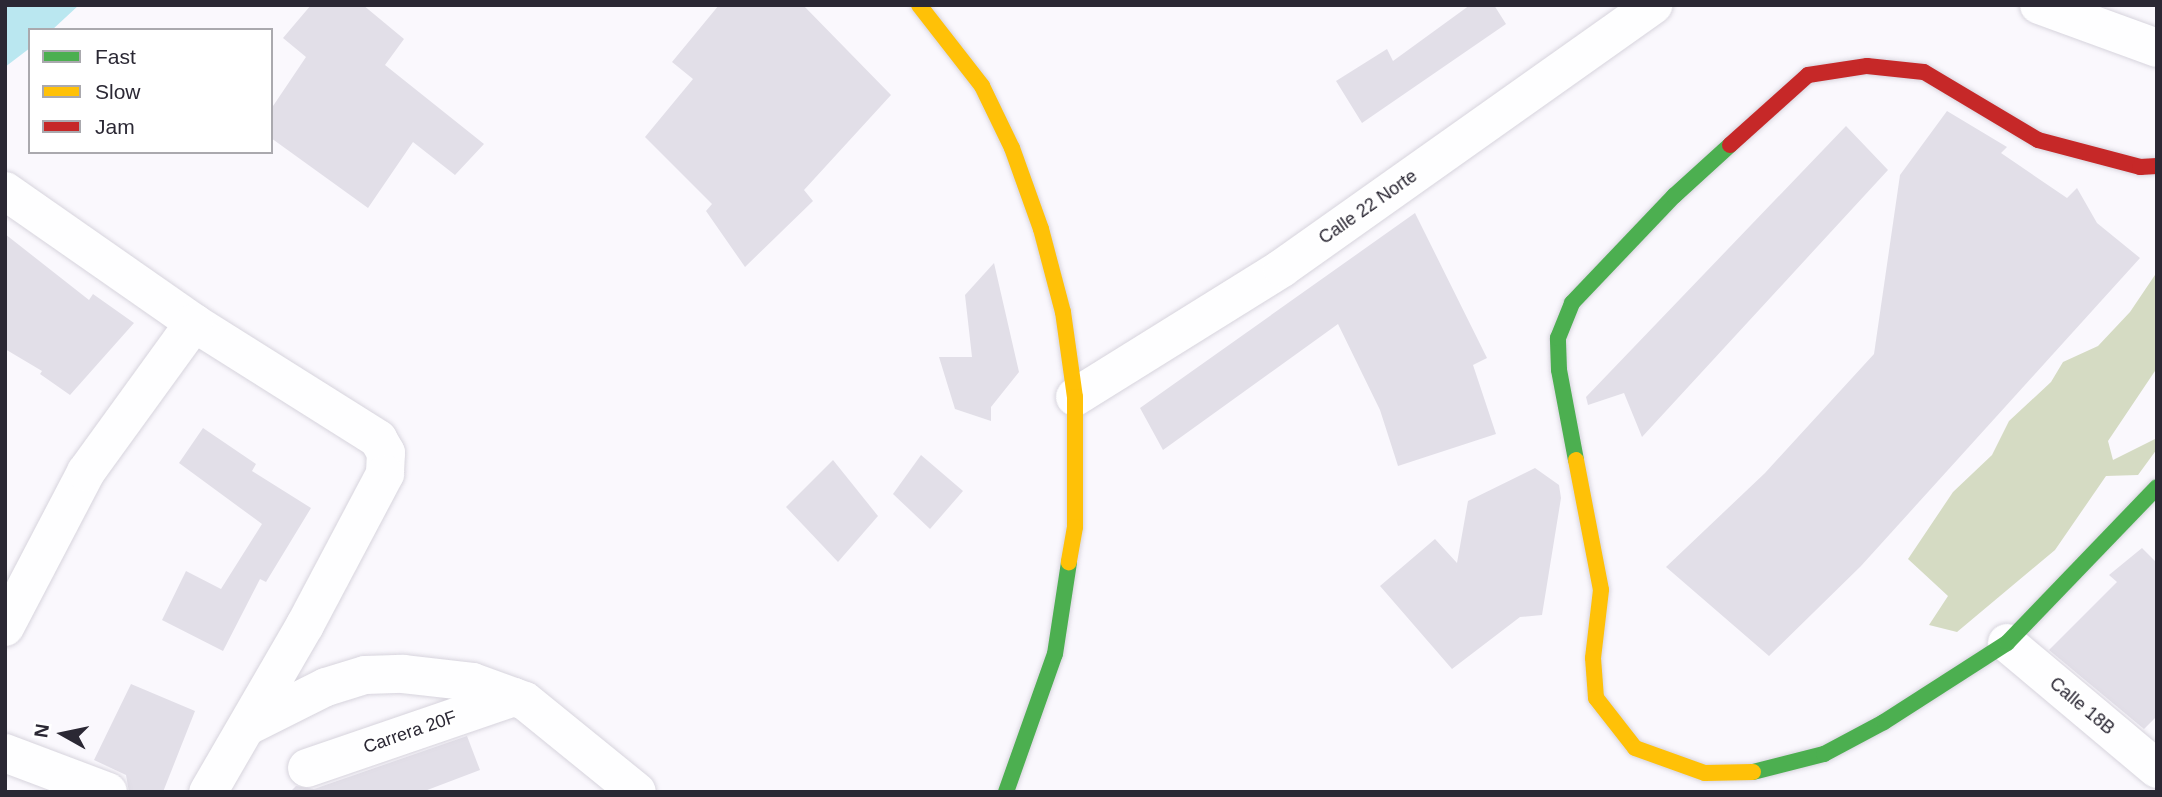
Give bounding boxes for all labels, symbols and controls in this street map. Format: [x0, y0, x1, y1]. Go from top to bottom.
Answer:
legend [28, 28, 273, 154]
text: Fast [95, 45, 136, 68]
text: Slow [95, 80, 141, 103]
text: Jam [95, 115, 135, 138]
street label: Calle 22 Norte [1315, 165, 1421, 249]
street label: Calle 18B [2045, 673, 2119, 739]
north arrow [28, 699, 98, 769]
street label: Carrera 20F [361, 706, 459, 758]
text: N [30, 722, 53, 739]

